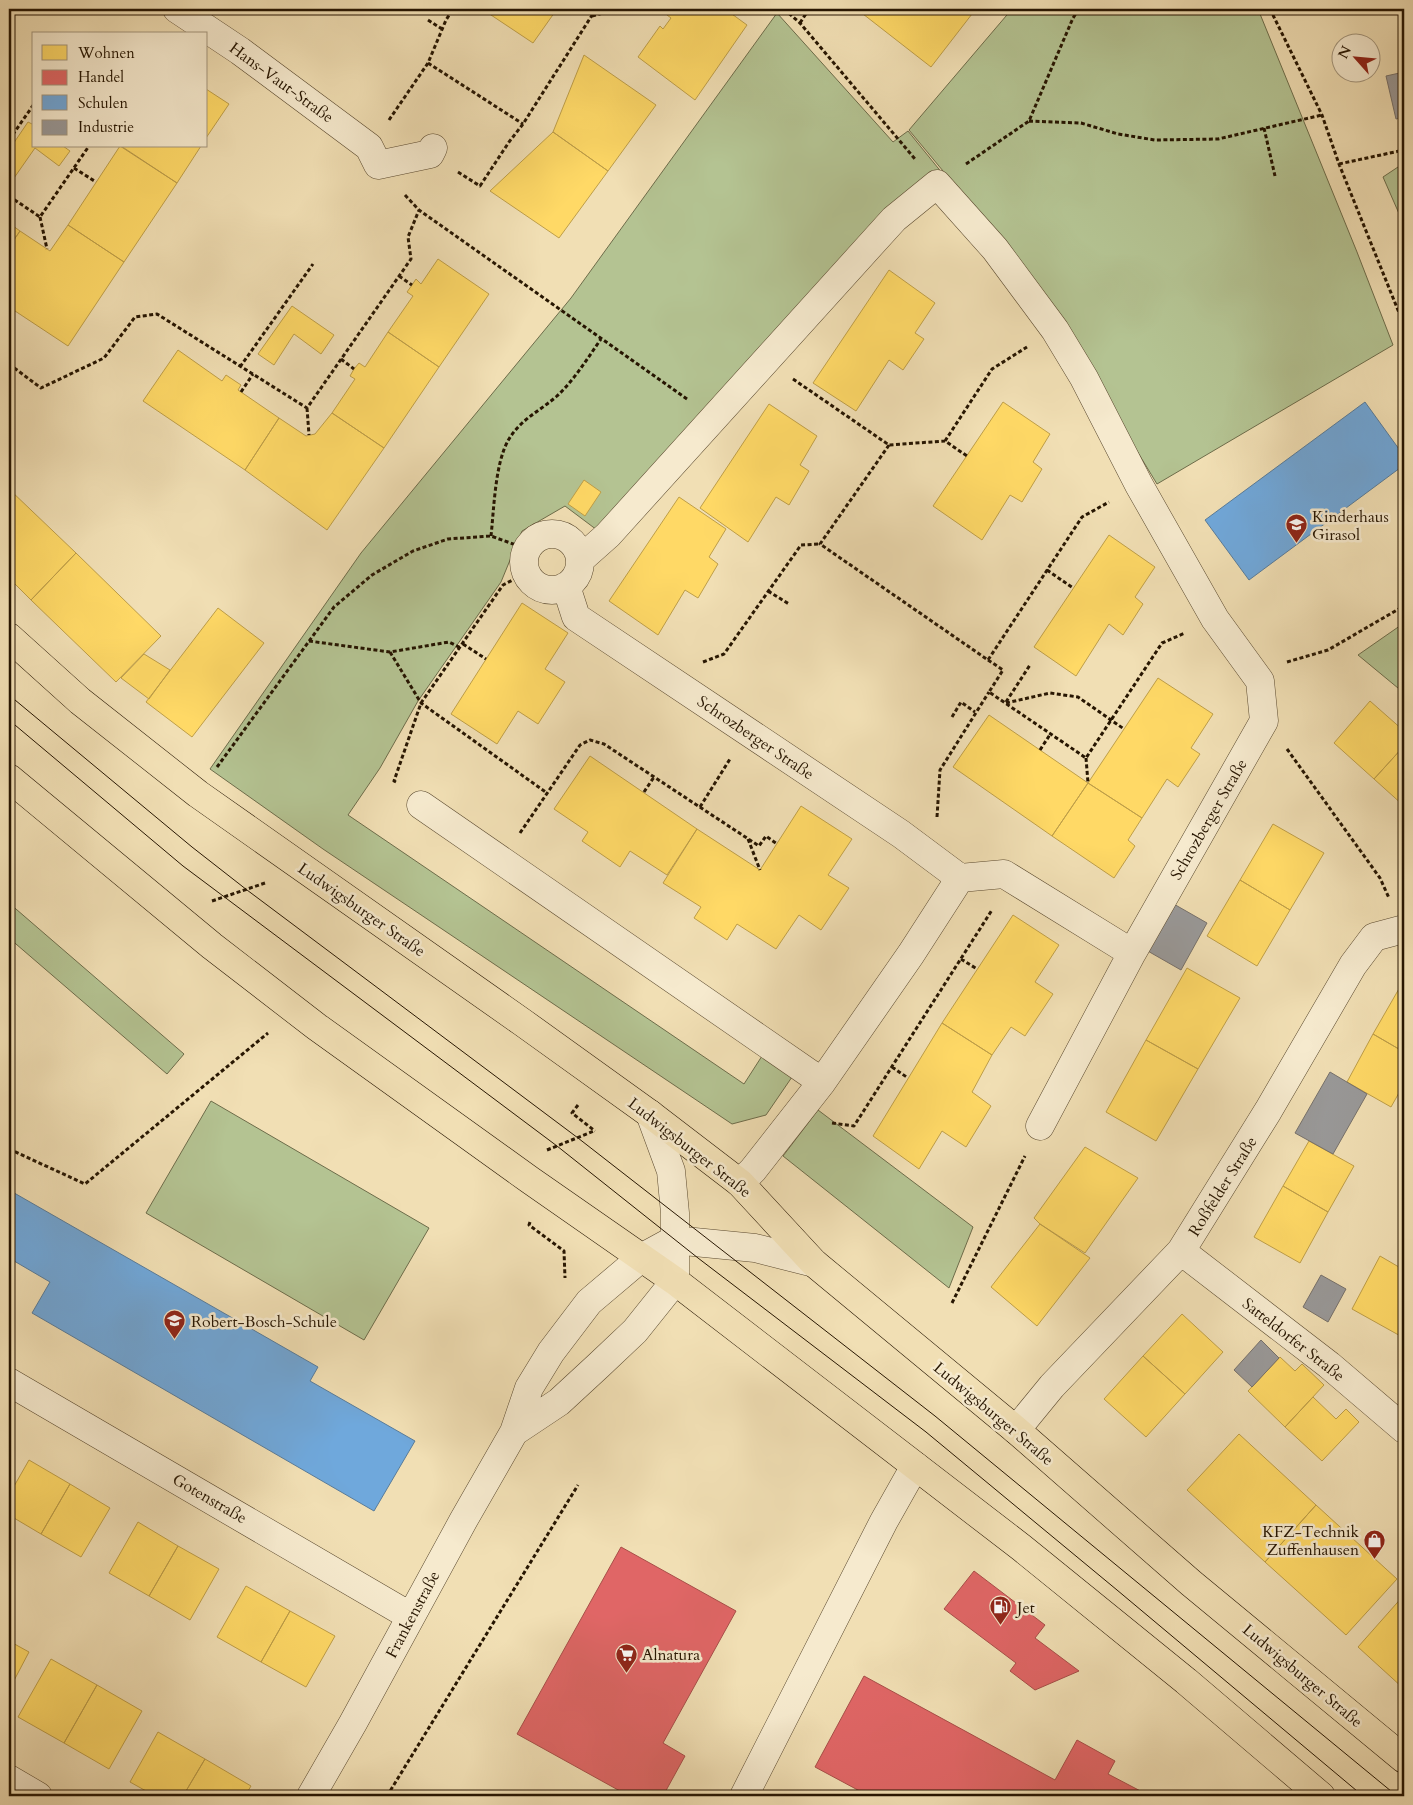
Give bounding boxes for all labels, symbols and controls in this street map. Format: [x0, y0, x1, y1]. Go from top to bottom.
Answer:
legend [32, 32, 208, 148]
north arrow [1330, 32, 1380, 82]
street label: Hans-Vaut-Straße [225, 37, 338, 128]
text: Wohnen [77, 43, 135, 63]
text: N [1334, 43, 1356, 62]
text: Handel [78, 67, 124, 87]
text: Schulen [78, 93, 128, 113]
text: Industrie [78, 117, 134, 137]
place label: Kinderhaus Girasol [1312, 506, 1389, 546]
school or university icon: Kinderhaus Girasol [1284, 513, 1308, 544]
street label: Schrozberger Straße [693, 691, 818, 785]
street label: Schrozberger Straße [1165, 755, 1252, 884]
street label: Ludwigsburger Straße [293, 858, 430, 962]
street label: Ludwigsburger Straße [623, 1093, 756, 1203]
street label: Roßfelder Straße [1183, 1132, 1262, 1241]
street label: Satteldorfer Straße [1238, 1293, 1349, 1387]
school or university icon: Robert-Bosch-Schule [163, 1309, 187, 1340]
place label: Robert-Bosch-Schule [191, 1311, 337, 1333]
street label: Ludwigsburger Straße [929, 1357, 1058, 1471]
street label: Gotenstraße [168, 1469, 251, 1529]
place label: KFZ-Technik Zuffenhausen [1262, 1521, 1359, 1561]
shop icon: KFZ-Technik Zuffenhausen [1363, 1528, 1387, 1559]
street label: Frankenstraße [381, 1567, 445, 1662]
fuel station icon: Jet [989, 1595, 1013, 1626]
place label: Jet [1015, 1597, 1035, 1619]
street label: Ludwigsburger Straße [1238, 1619, 1367, 1733]
supermarket icon: Alnatura [614, 1642, 638, 1673]
place label: Alnatura [642, 1644, 700, 1666]

